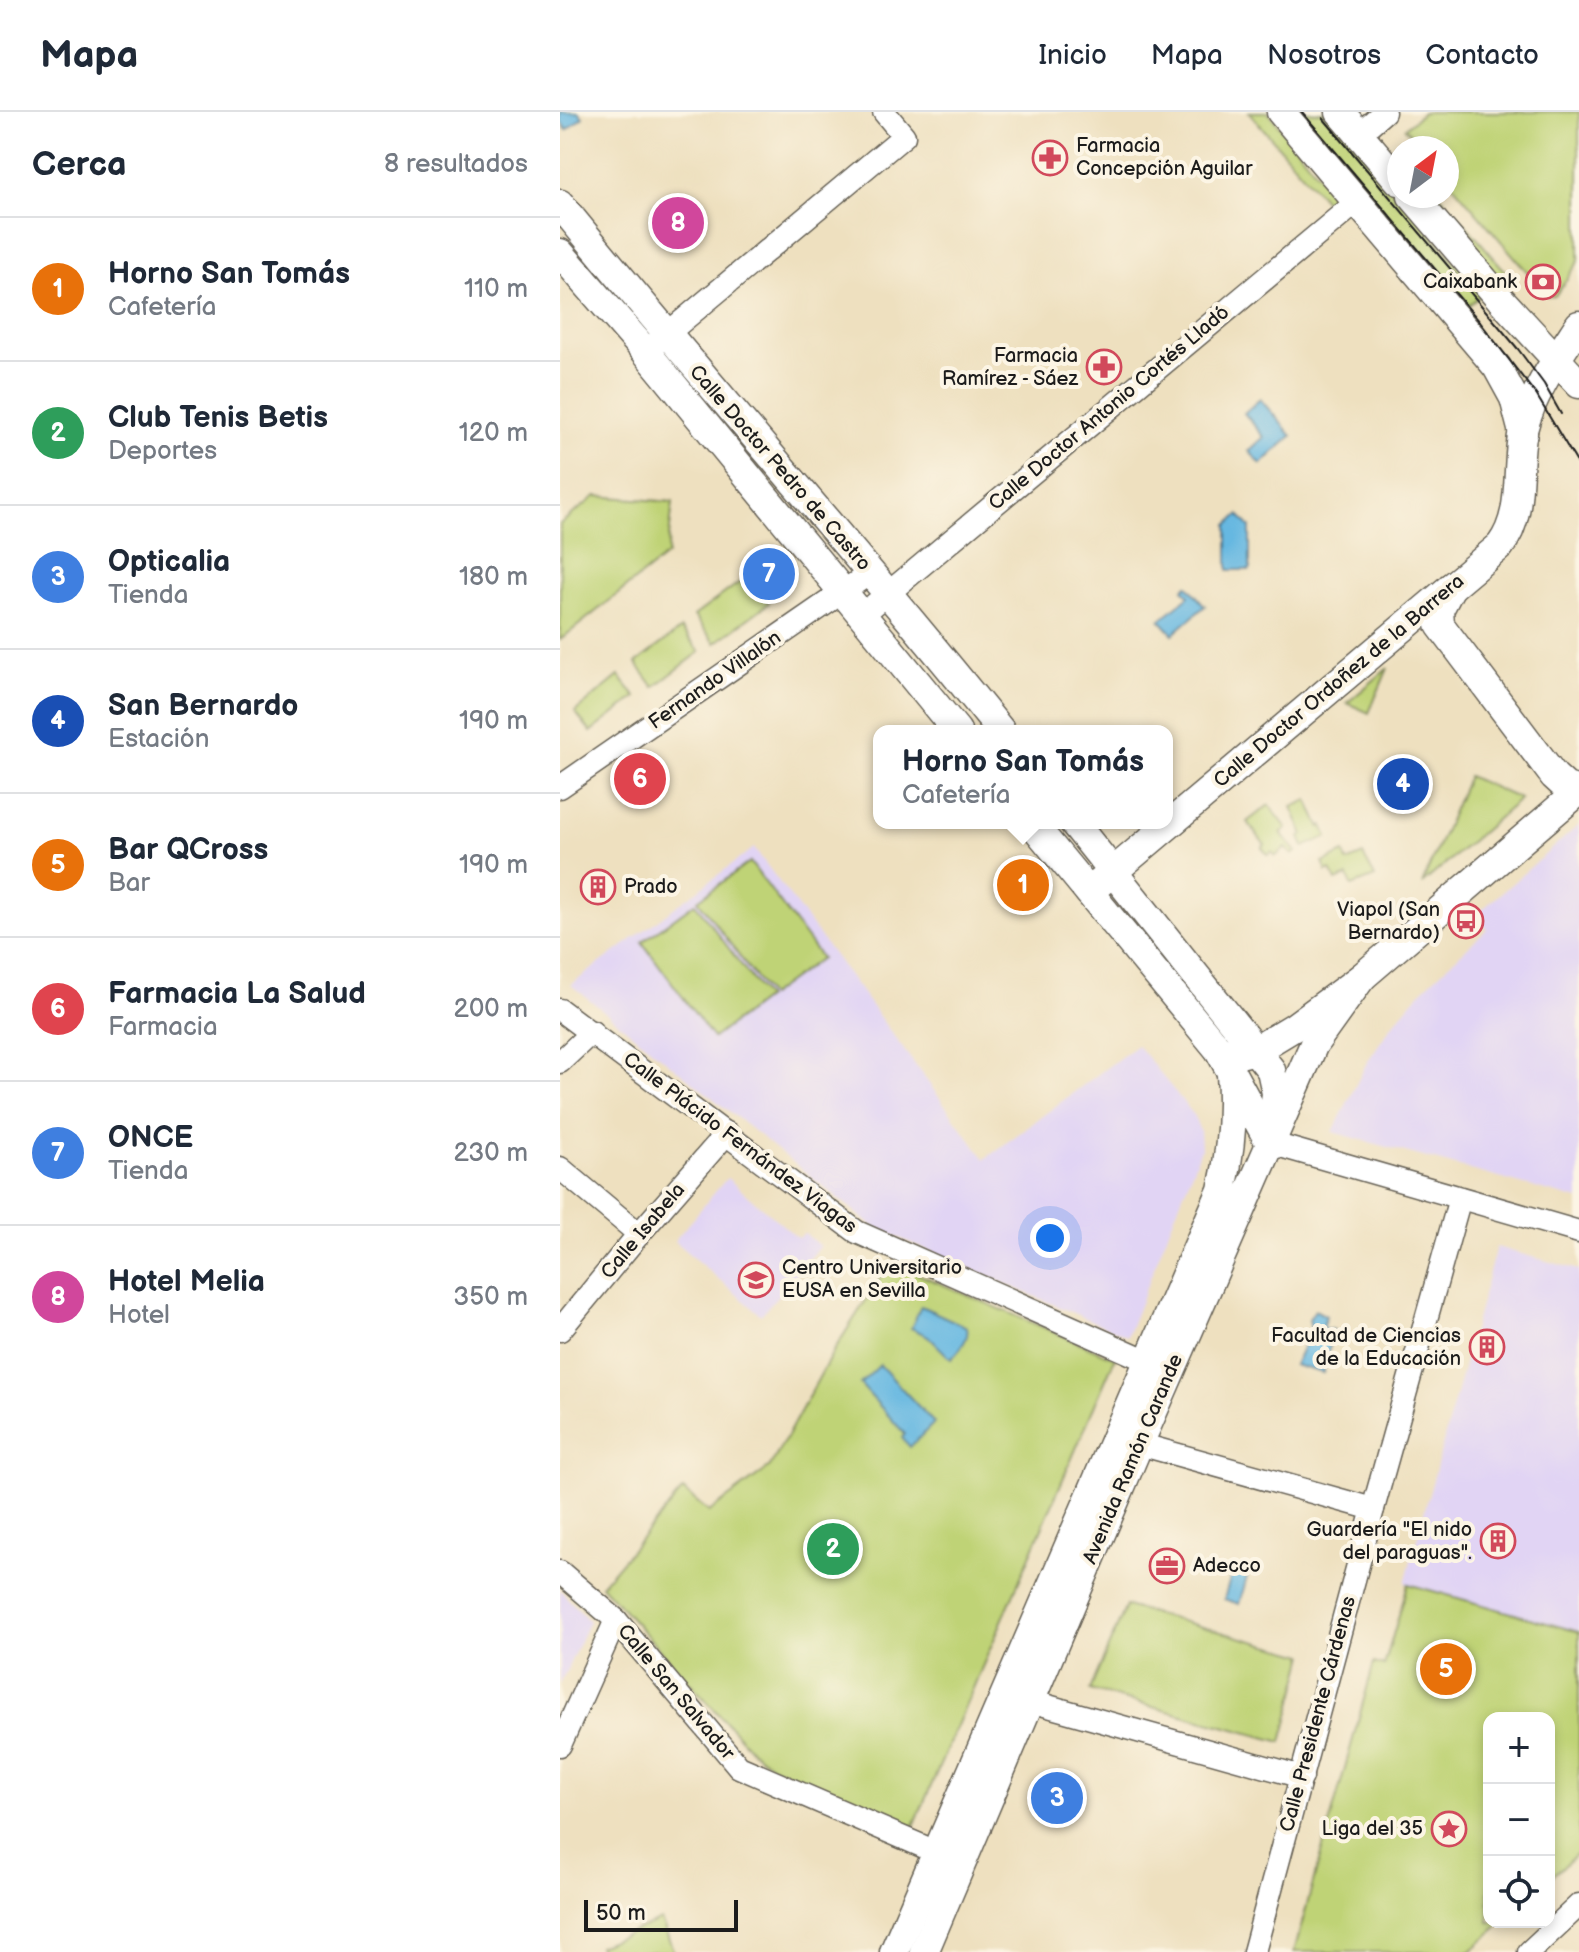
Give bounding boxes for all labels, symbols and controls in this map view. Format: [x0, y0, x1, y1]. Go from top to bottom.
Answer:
text: Mapa [40, 33, 138, 78]
text: Inicio [1038, 39, 1107, 72]
text: Mapa [1151, 39, 1223, 72]
text: Nosotros [1267, 39, 1381, 72]
text: Contacto [1425, 39, 1539, 72]
place label: Farmacia Concepción Aguilar [1076, 134, 1253, 181]
north arrow [1387, 136, 1459, 208]
pharmacy icon: Farmacia Concepción Aguilar [1031, 139, 1069, 177]
text: Cerca [32, 144, 127, 185]
text: 8 resultados [384, 149, 528, 180]
pin: 8 [652, 193, 704, 253]
text: Horno San Tomás [108, 256, 350, 292]
bank icon: Caixabank [1524, 263, 1562, 301]
place label: Caixabank [1423, 270, 1517, 294]
text: 1 [53, 274, 63, 305]
text: 110 m [464, 274, 528, 305]
text: Cafetería [108, 292, 217, 323]
street label: Calle Doctor Antonio Cortés Lladó [984, 300, 1234, 516]
place label: Farmacia Ramírez - Sáez [942, 344, 1078, 391]
pharmacy icon: Farmacia Ramírez - Sáez [1085, 348, 1123, 386]
street label: Calle Doctor Pedro de Castro [684, 360, 876, 576]
text: Club Tenis Betis [108, 400, 328, 436]
text: 2 [50, 418, 66, 449]
text: 120 m [459, 418, 528, 449]
text: Deportes [108, 436, 217, 467]
text: Opticalia [108, 544, 230, 580]
pin: 7 [743, 544, 795, 604]
text: 3 [50, 562, 66, 593]
text: 180 m [459, 562, 528, 593]
street label: Calle Doctor Ordoñez de la Barrera [1209, 569, 1469, 793]
text: Tienda [108, 580, 188, 611]
street label: Fernando Villalón [644, 625, 786, 735]
text: San Bernardo [108, 688, 298, 724]
text: 4 [50, 706, 66, 737]
text: 190 m [459, 706, 528, 737]
text: Estación [108, 724, 209, 755]
popup [873, 725, 1173, 829]
text: Horno San Tomás [902, 744, 1144, 780]
pin: 6 [614, 749, 666, 809]
pin: 4 [1377, 754, 1429, 814]
text: Cafetería [902, 780, 1011, 811]
text: Bar QCross [108, 832, 268, 868]
text: 5 [50, 850, 66, 881]
text: 190 m [459, 850, 528, 881]
pin: 1 [997, 855, 1049, 915]
text: Bar [108, 868, 150, 899]
building icon: Prado [579, 868, 617, 906]
place label: Prado [624, 875, 678, 899]
place label: Viapol (San Bernardo) [1337, 898, 1440, 945]
bus stop icon: Viapol (San Bernardo) [1447, 902, 1485, 940]
text: Farmacia La Salud [108, 976, 366, 1012]
text: 6 [50, 994, 66, 1025]
text: 200 m [454, 994, 528, 1025]
text: Farmacia [108, 1012, 218, 1043]
street label: Calle Plácido Fernández Viagas [618, 1047, 862, 1239]
text: ONCE [108, 1120, 193, 1156]
text: 7 [51, 1138, 65, 1169]
text: 230 m [453, 1138, 528, 1169]
text: Tienda [108, 1156, 188, 1187]
street label: Calle Isabela [596, 1178, 690, 1284]
your location [1030, 1218, 1070, 1258]
place label: Centro Universitario EUSA en Sevilla [782, 1256, 962, 1303]
school or university icon: Centro Universitario EUSA en Sevilla [737, 1261, 775, 1299]
text: Hotel Melia [108, 1264, 265, 1300]
text: 8 [50, 1282, 66, 1313]
text: 350 m [453, 1282, 528, 1313]
text: Hotel [108, 1300, 170, 1331]
place label: Facultad de Ciencias de la Educación [1271, 1324, 1461, 1371]
building icon: Facultad de Ciencias de la Educación [1468, 1328, 1506, 1366]
street label: Avenida Ramón Carande [1078, 1350, 1188, 1567]
place label: Guardería "El nido del paraguas". [1306, 1518, 1472, 1565]
pin: 2 [807, 1519, 859, 1579]
building icon: Guardería "El nido del paraguas". [1479, 1522, 1517, 1560]
office icon: Adecco [1148, 1547, 1186, 1585]
place label: Adecco [1193, 1554, 1261, 1578]
street label: Calle Presidente Cárdenas [1275, 1593, 1361, 1834]
street label: Calle San Salvador [612, 1619, 740, 1765]
pin: 5 [1420, 1639, 1472, 1699]
map controls [1483, 1712, 1555, 1928]
button: + [1483, 1712, 1555, 1784]
pin: 3 [1031, 1768, 1083, 1828]
button: − [1483, 1784, 1555, 1856]
place icon: Liga del 35 [1430, 1810, 1468, 1848]
place label: Liga del 35 [1322, 1817, 1423, 1841]
button: locate [1483, 1856, 1555, 1928]
scale bar [584, 1896, 738, 1932]
text: 50 m [596, 1900, 646, 1927]

